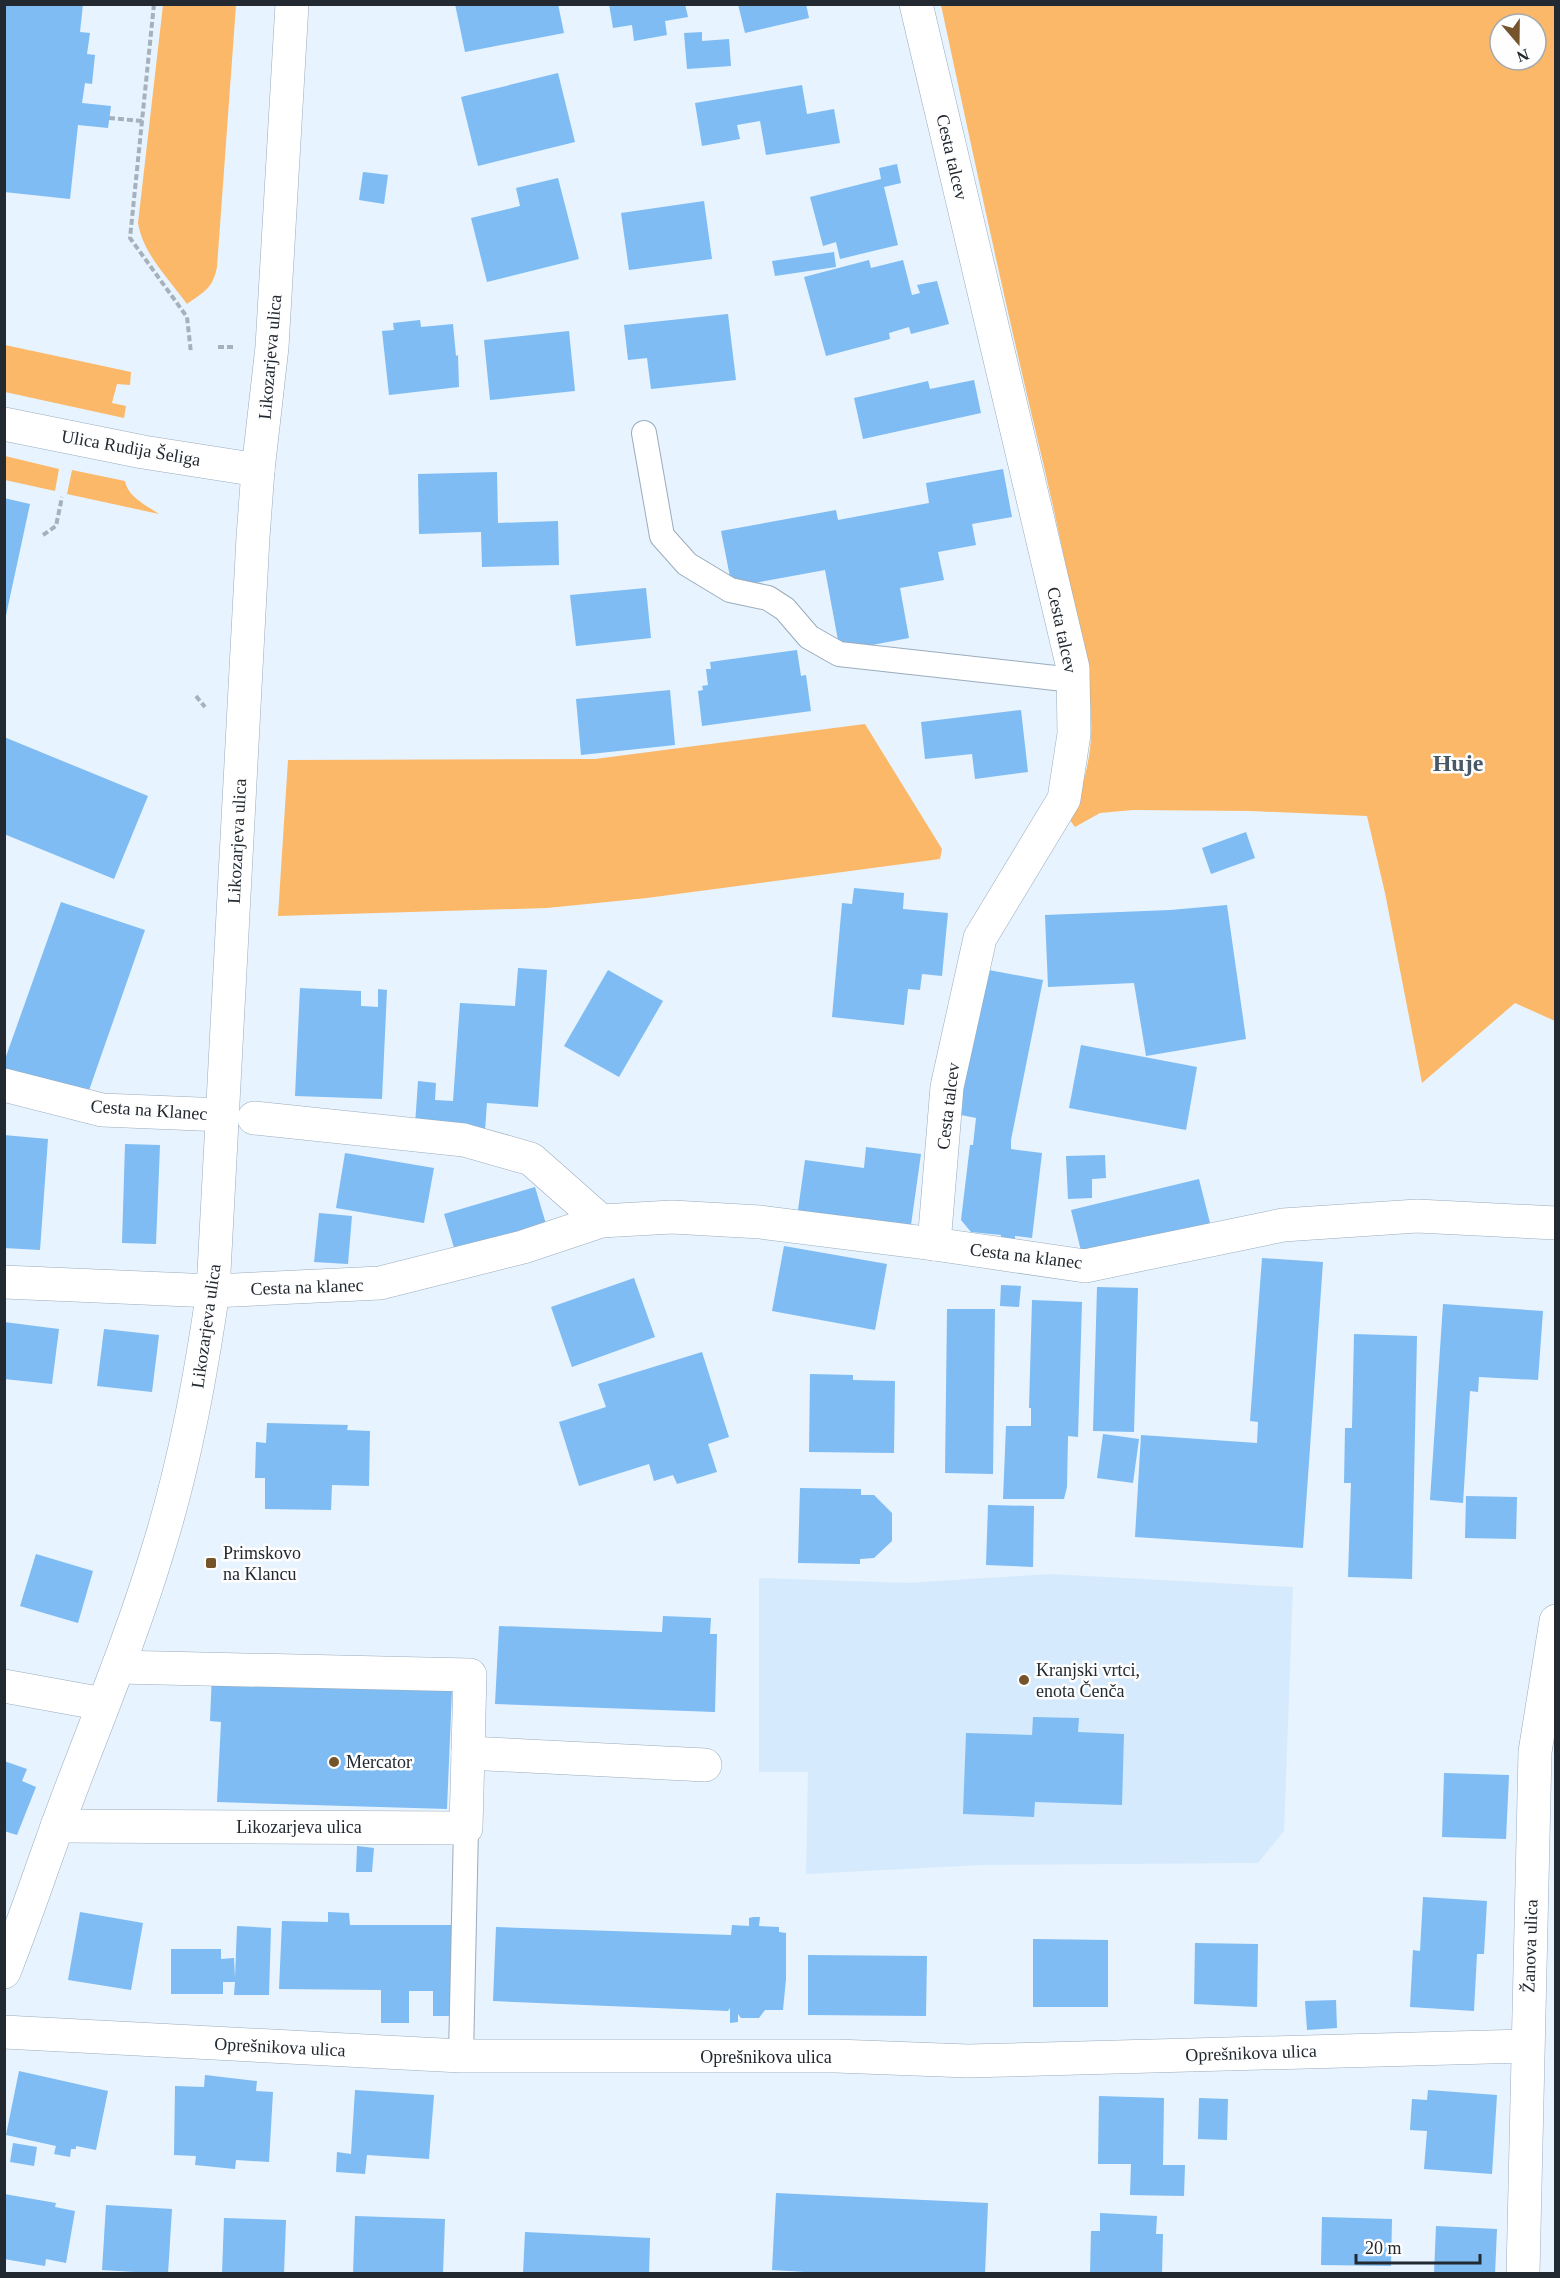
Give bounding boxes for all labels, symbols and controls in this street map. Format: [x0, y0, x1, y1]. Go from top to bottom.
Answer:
north arrow [1488, 12, 1548, 72]
text: N [1514, 46, 1531, 66]
street label: Cesta talcev [932, 112, 972, 202]
street label: Likozarjeva ulica [255, 294, 285, 420]
street label: Ulica Rudija Šeliga [60, 425, 202, 470]
street label: Cesta talcev [1043, 585, 1081, 675]
district label: Huje [1433, 750, 1484, 776]
street label: Likozarjeva ulica [224, 778, 250, 904]
street label: Cesta talcev [933, 1061, 963, 1151]
street label: Cesta na Klanec [90, 1096, 208, 1124]
street label: Cesta na klanec [969, 1239, 1083, 1273]
street label: Likozarjeva ulica [187, 1262, 225, 1390]
street label: Cesta na klanec [250, 1275, 364, 1299]
place label: Primskovo na Klancu [223, 1543, 301, 1584]
marker: Primskovo na Klancu [204, 1556, 218, 1570]
place label: Kranjski vrtci, enota Čenča [1036, 1660, 1140, 1701]
marker: Kranjski vrtci, enota Čenča [1017, 1673, 1031, 1687]
place label: Mercator [346, 1752, 412, 1772]
marker: Mercator [327, 1755, 341, 1769]
street label: Likozarjeva ulica [236, 1817, 362, 1837]
street label: Žanova ulica [1517, 1899, 1542, 1993]
street label: Oprešnikova ulica [214, 2034, 346, 2060]
street label: Oprešnikova ulica [1185, 2041, 1317, 2065]
street label: Oprešnikova ulica [700, 2047, 832, 2067]
scale bar [1356, 2227, 1480, 2265]
text: 20 m [1365, 2238, 1402, 2258]

